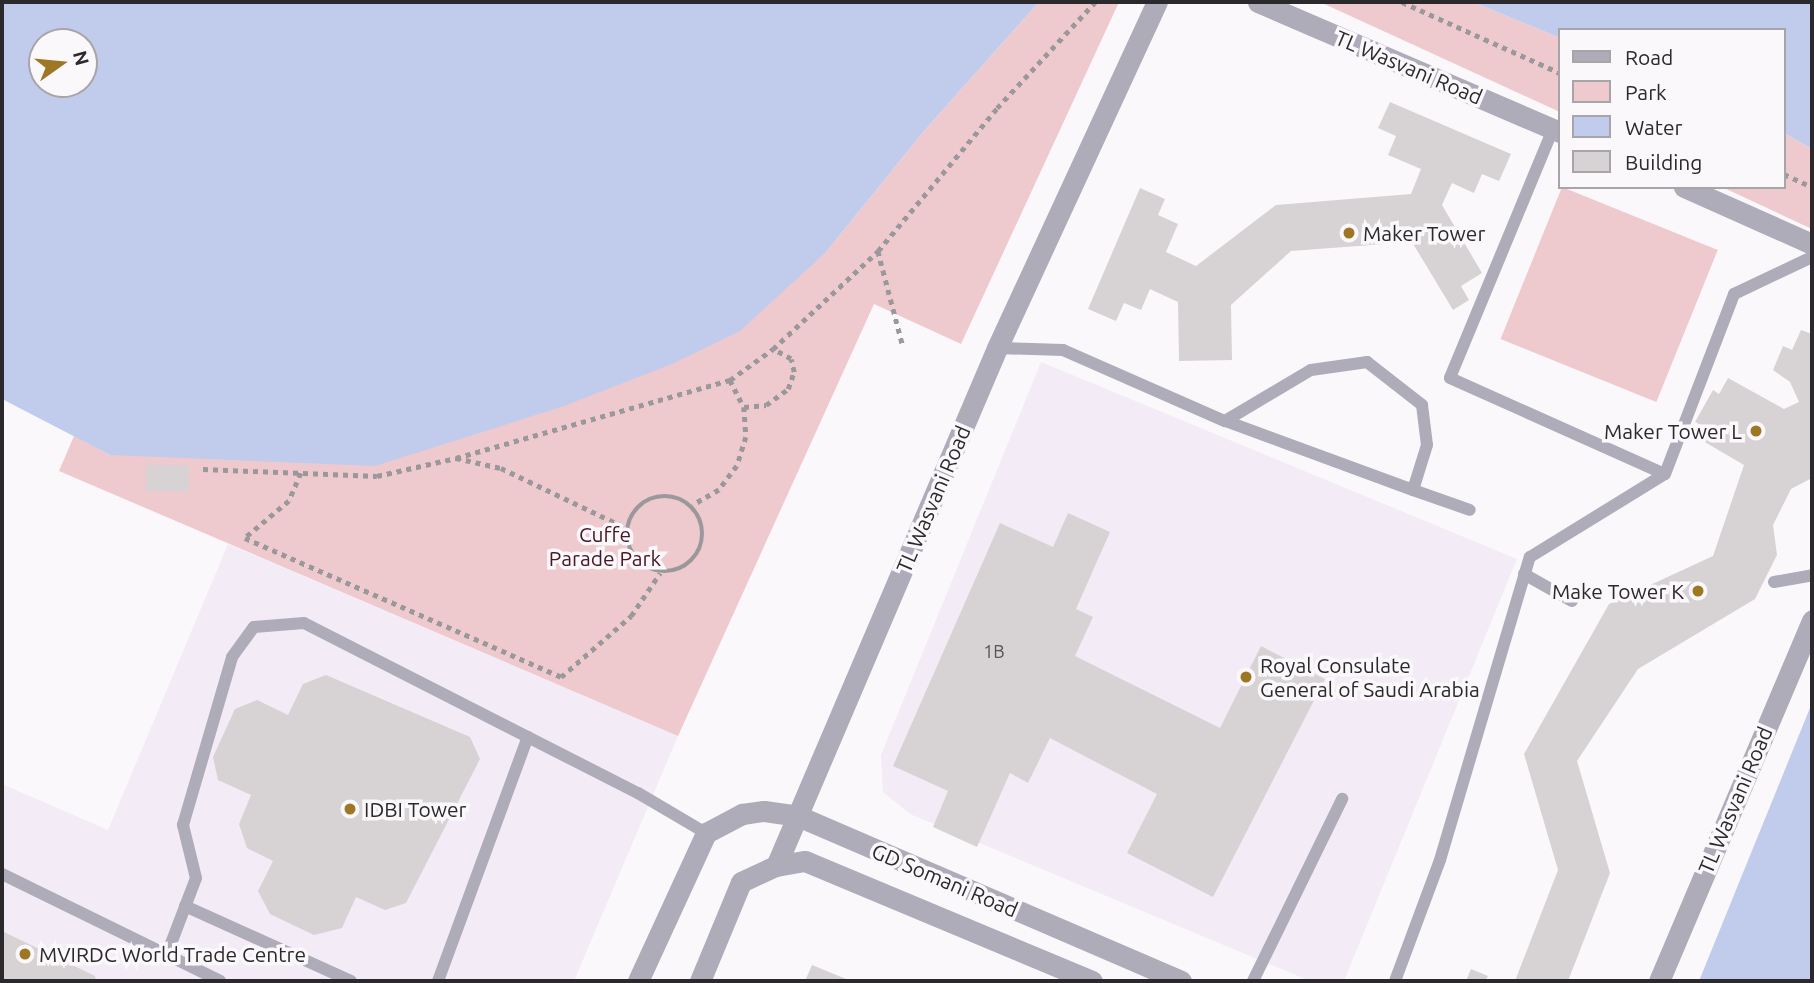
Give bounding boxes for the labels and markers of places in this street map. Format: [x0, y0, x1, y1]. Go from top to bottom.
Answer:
place label: Maker Tower [1363, 220, 1485, 246]
marker: Maker Tower [1341, 225, 1357, 241]
place label: Maker Tower L [1604, 418, 1742, 444]
marker: Maker Tower L [1748, 423, 1764, 439]
place label: Make Tower K [1552, 578, 1684, 604]
marker: Make Tower K [1690, 583, 1706, 599]
place label: Royal Consulate General of Saudi Arabia [1260, 652, 1480, 702]
marker: Royal Consulate General of Saudi Arabia [1238, 669, 1254, 685]
place label: IDBI Tower [364, 796, 466, 822]
marker: IDBI Tower [342, 801, 358, 817]
place label: MVIRDC World Trade Centre [39, 941, 306, 967]
marker: MVIRDC World Trade Centre [17, 946, 33, 962]

